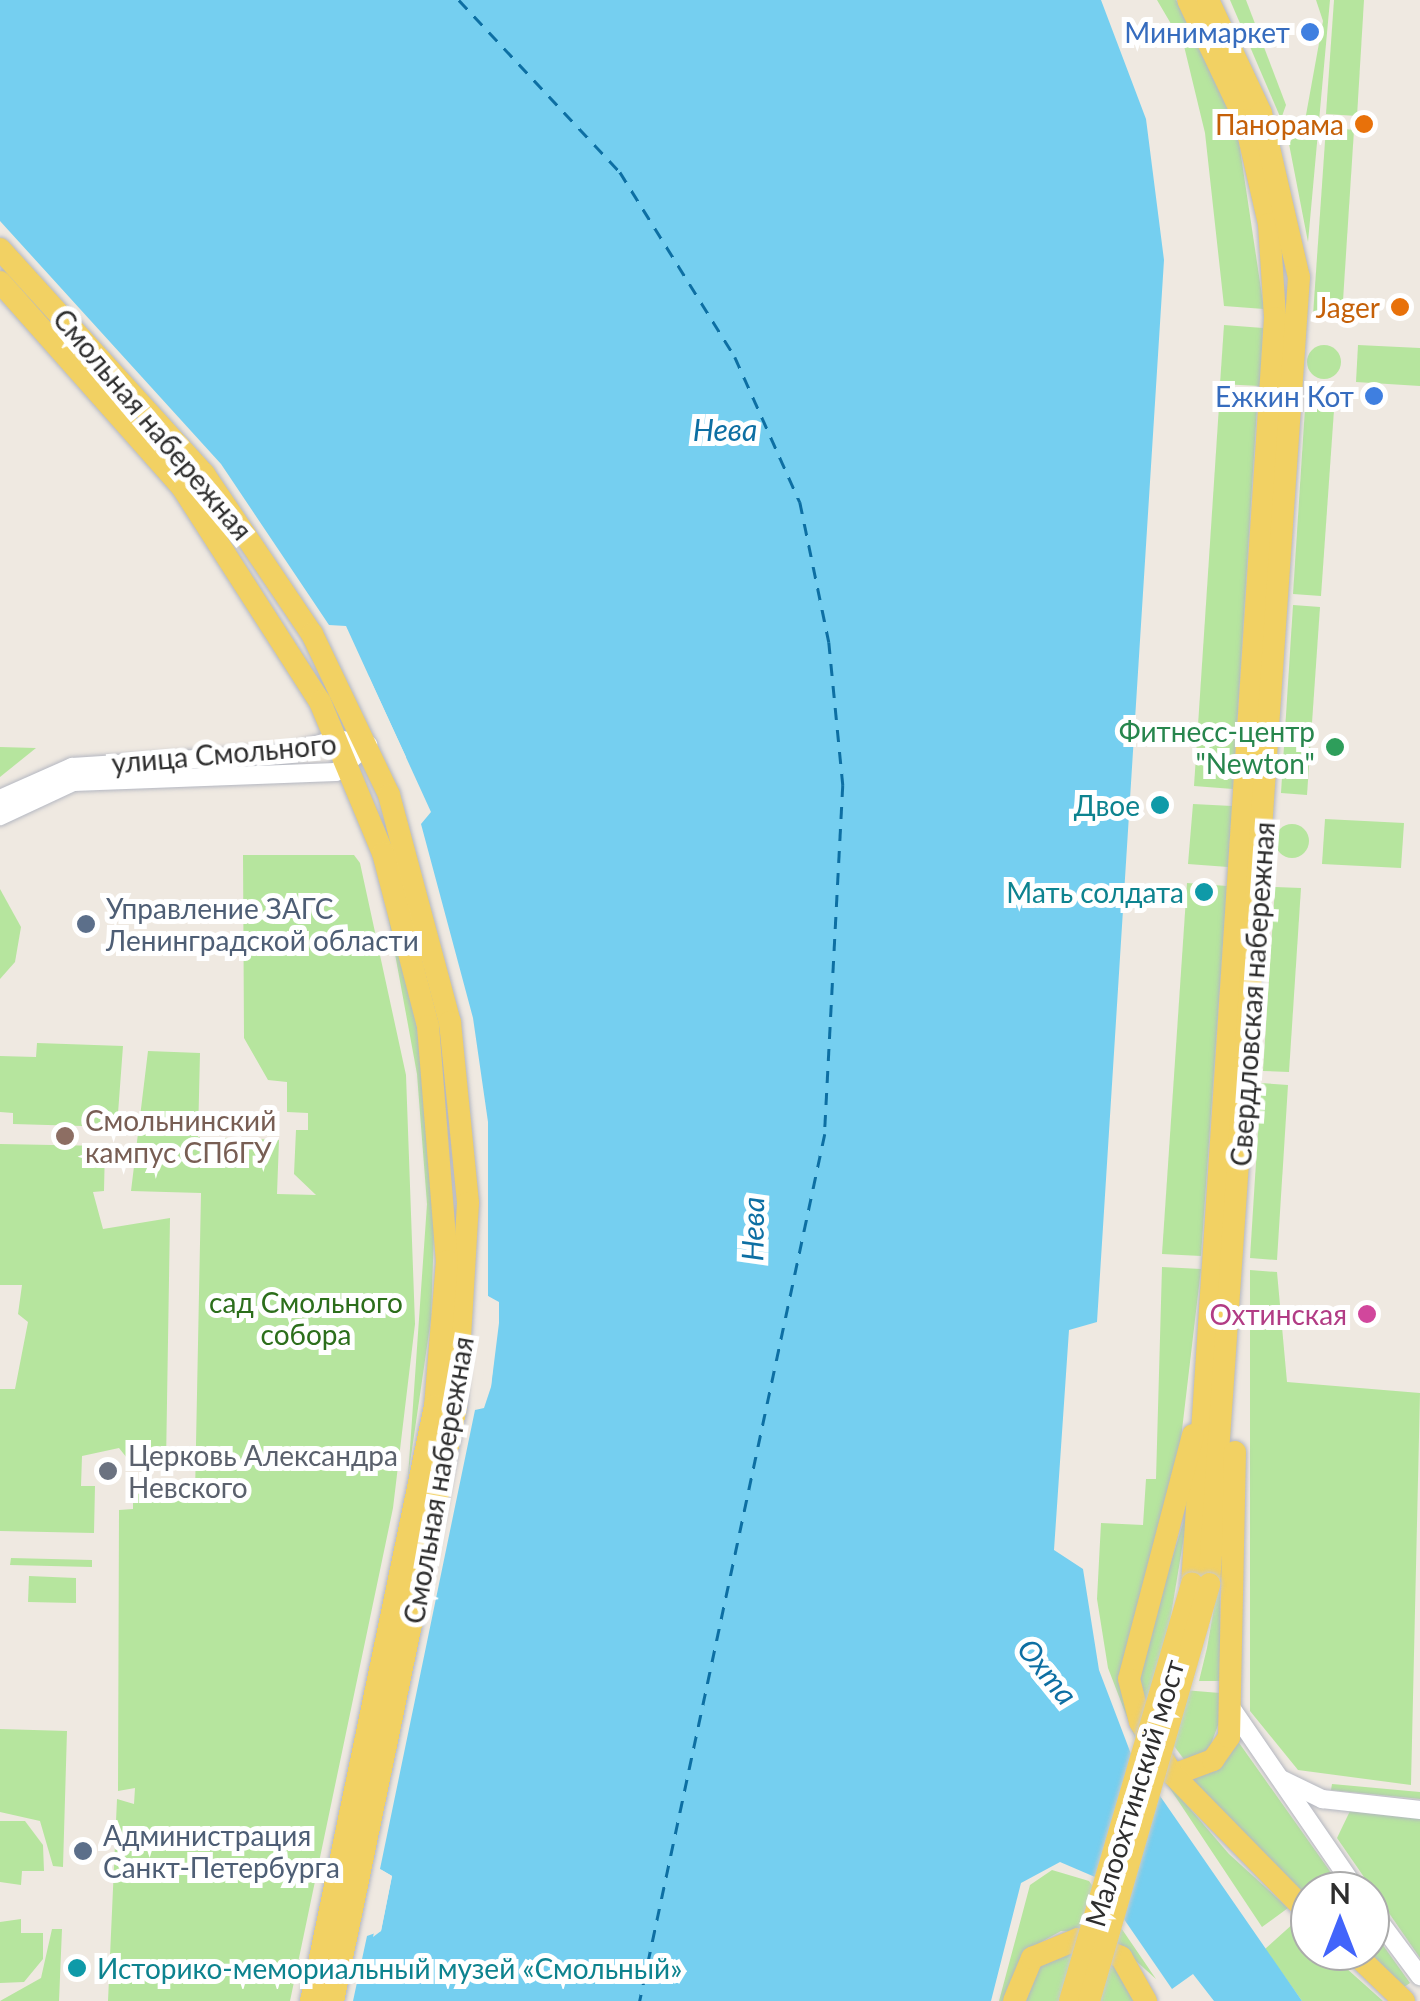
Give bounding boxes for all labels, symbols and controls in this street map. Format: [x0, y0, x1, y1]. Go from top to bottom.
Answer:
place label: Минимаркет [1124, 15, 1290, 49]
marker: Минимаркет [1299, 21, 1321, 43]
place label: Панорама [1215, 107, 1344, 141]
marker: Панорама [1353, 113, 1375, 135]
place label: Jager [1316, 290, 1380, 324]
marker: Jager [1389, 296, 1411, 318]
street label: Смольная набережная [47, 302, 259, 546]
place label: Ежкин Кот [1215, 379, 1354, 413]
marker: Ежкин Кот [1363, 385, 1385, 407]
water label: Нева [693, 411, 757, 447]
place label: Фитнесс-центр "Newton" [1119, 714, 1315, 780]
street label: улица Смольного [110, 726, 338, 780]
marker: Фитнесс-центр "Newton" [1324, 736, 1346, 758]
place label: Двое [1074, 788, 1140, 822]
marker: Двое [1149, 794, 1171, 816]
street label: Свердловская набережная [1223, 821, 1281, 1167]
place label: Мать солдата [1006, 875, 1184, 909]
marker: Мать солдата [1193, 881, 1215, 903]
place label: Управление ЗАГС Ленинградской области [106, 891, 419, 957]
marker: Управление ЗАГС Ленинградской области [75, 913, 97, 935]
place label: Смольнинский кампус СПбГУ [85, 1103, 276, 1169]
marker: Смольнинский кампус СПбГУ [54, 1125, 76, 1147]
water label: Нева [733, 1196, 771, 1262]
park label: сад Смольного собора [209, 1285, 403, 1351]
place label: Охтинская [1209, 1297, 1347, 1331]
marker: Охтинская [1356, 1303, 1378, 1325]
street label: Смольная набережная [396, 1334, 480, 1626]
place label: Церковь Александра Невского [128, 1438, 398, 1504]
marker: Церковь Александра Невского [97, 1460, 119, 1482]
water label: Охта [1011, 1631, 1085, 1711]
street label: Малоохтинский мост [1077, 1655, 1191, 1931]
place label: Администрация Санкт-Петербурга [103, 1818, 340, 1884]
marker: Администрация Санкт-Петербурга [72, 1840, 94, 1862]
north arrow [1290, 1871, 1390, 1971]
text: N [1329, 1876, 1351, 1910]
place label: Историко-мемориальный музей «Смольный» [97, 1951, 682, 1985]
marker: Историко-мемориальный музей «Смольный» [66, 1957, 88, 1979]

